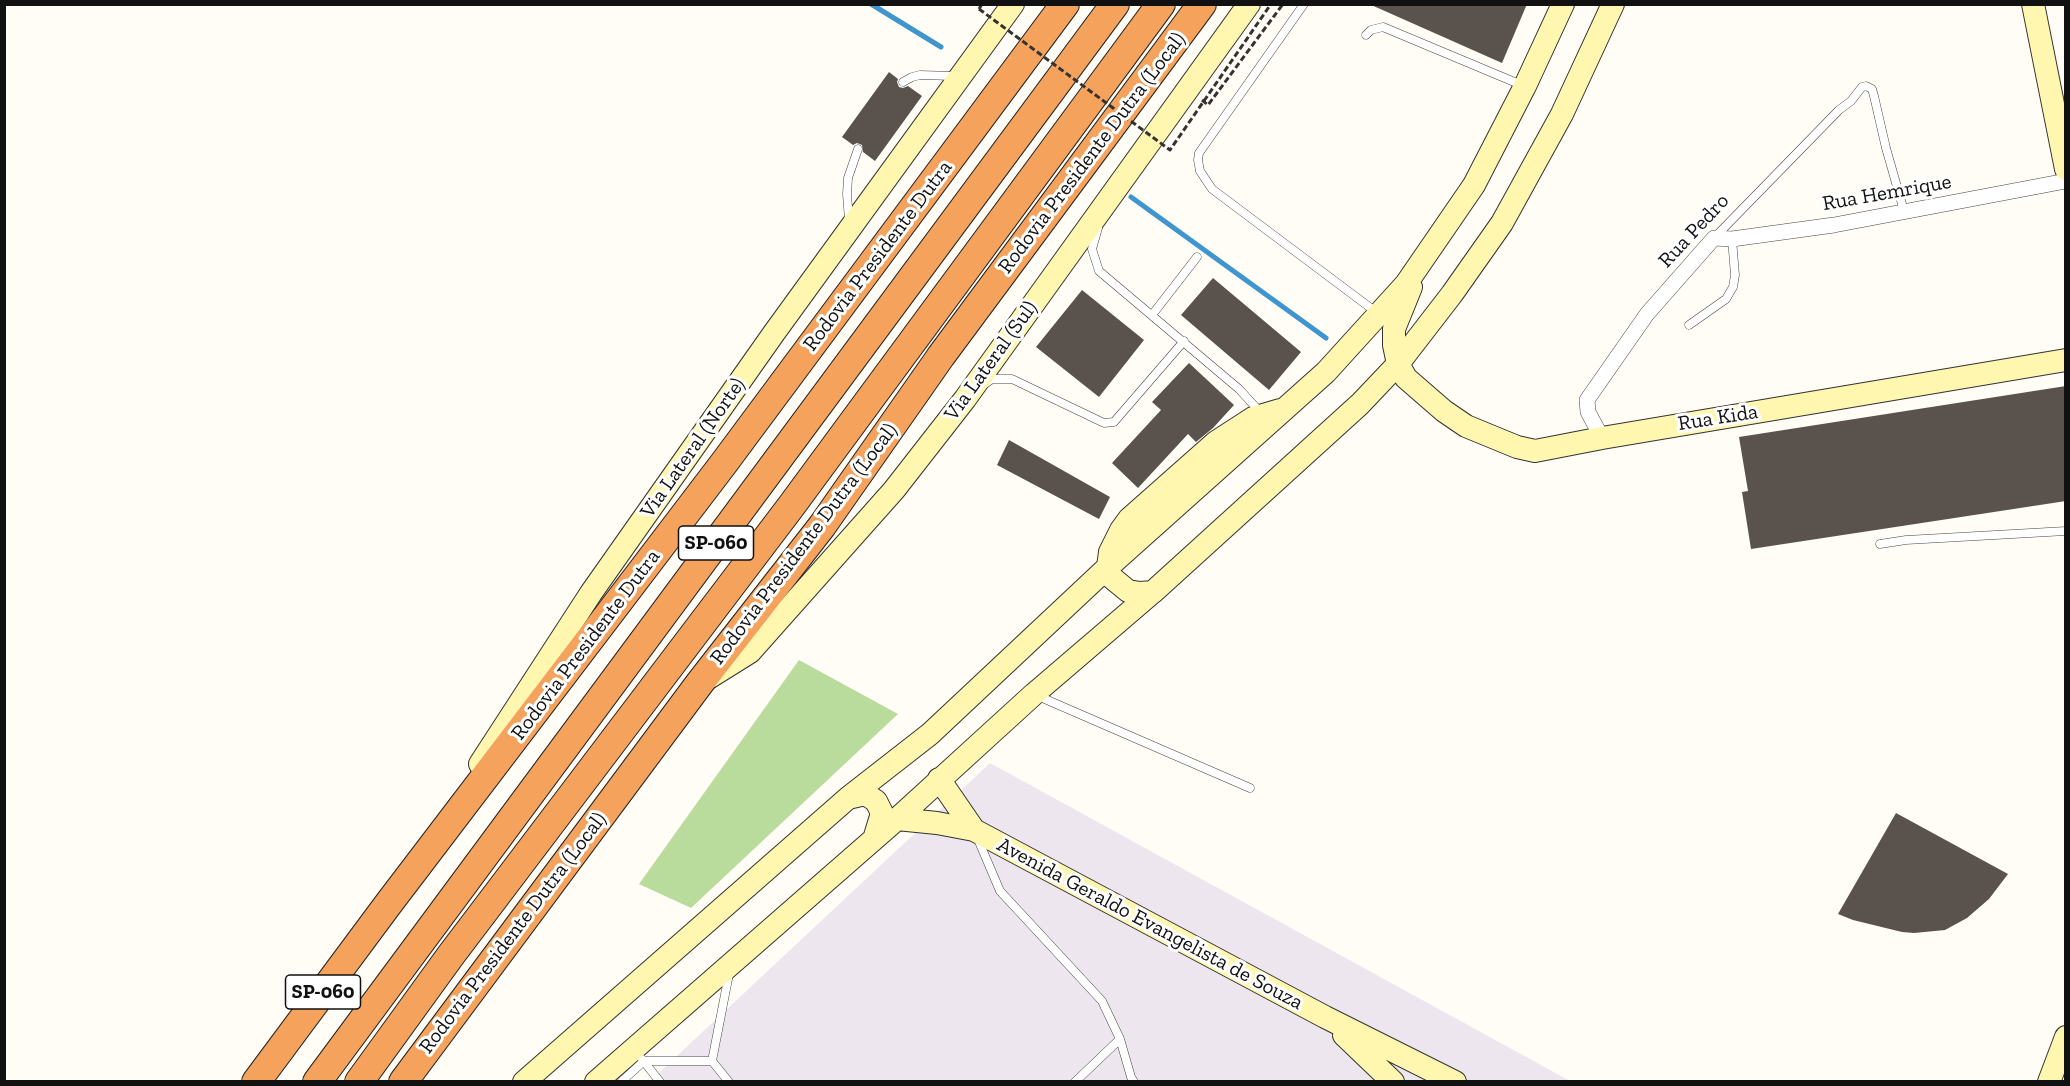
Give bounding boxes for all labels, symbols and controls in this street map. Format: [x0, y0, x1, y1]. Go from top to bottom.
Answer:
street label: Rodovia Presidente Dutra (Local) [993, 27, 1191, 279]
street label: Rodovia Presidente Dutra [798, 156, 958, 356]
street label: Rua Hemrique [1821, 169, 1953, 217]
street label: Rua Pedro [1653, 189, 1735, 273]
street label: Via Lateral (Sul) [939, 296, 1043, 426]
street label: Via Lateral (Norte) [635, 373, 751, 523]
street label: Rua Kida [1676, 399, 1760, 437]
street label: Rodovia Presidente Dutra (Local) [705, 418, 903, 670]
road number: SP-060 [678, 526, 754, 560]
street label: Rodovia Presidente Dutra [506, 545, 666, 745]
street label: Rodovia Presidente Dutra (Local) [414, 807, 612, 1059]
street label: Avenida Geraldo Evangelista de Souza [993, 832, 1307, 1016]
road number: SP-060 [286, 975, 360, 1009]

